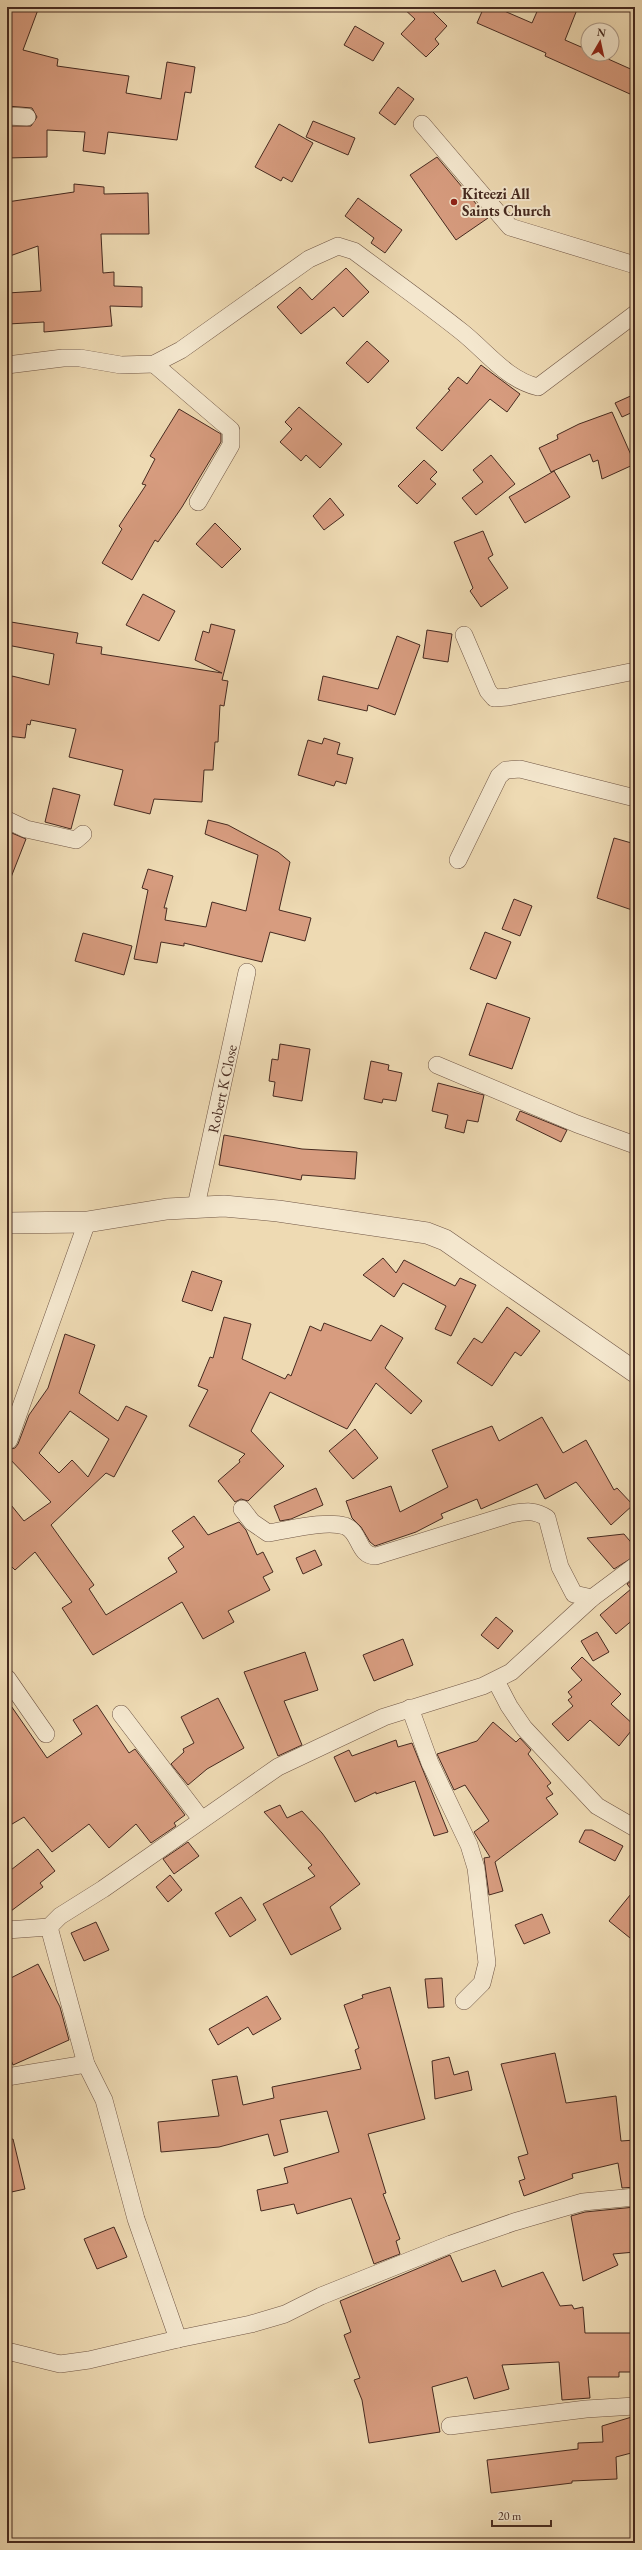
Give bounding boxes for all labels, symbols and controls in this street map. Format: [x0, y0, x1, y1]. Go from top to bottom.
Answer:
north arrow [580, 22, 620, 62]
text: N [596, 25, 607, 40]
place label: Kiteezi All Saints Church [462, 184, 552, 220]
marker: Kiteezi All Saints Church [449, 197, 459, 207]
street label: Robert K Close [203, 1043, 240, 1135]
scale bar [492, 2502, 551, 2528]
text: 20 m [498, 2508, 522, 2524]

